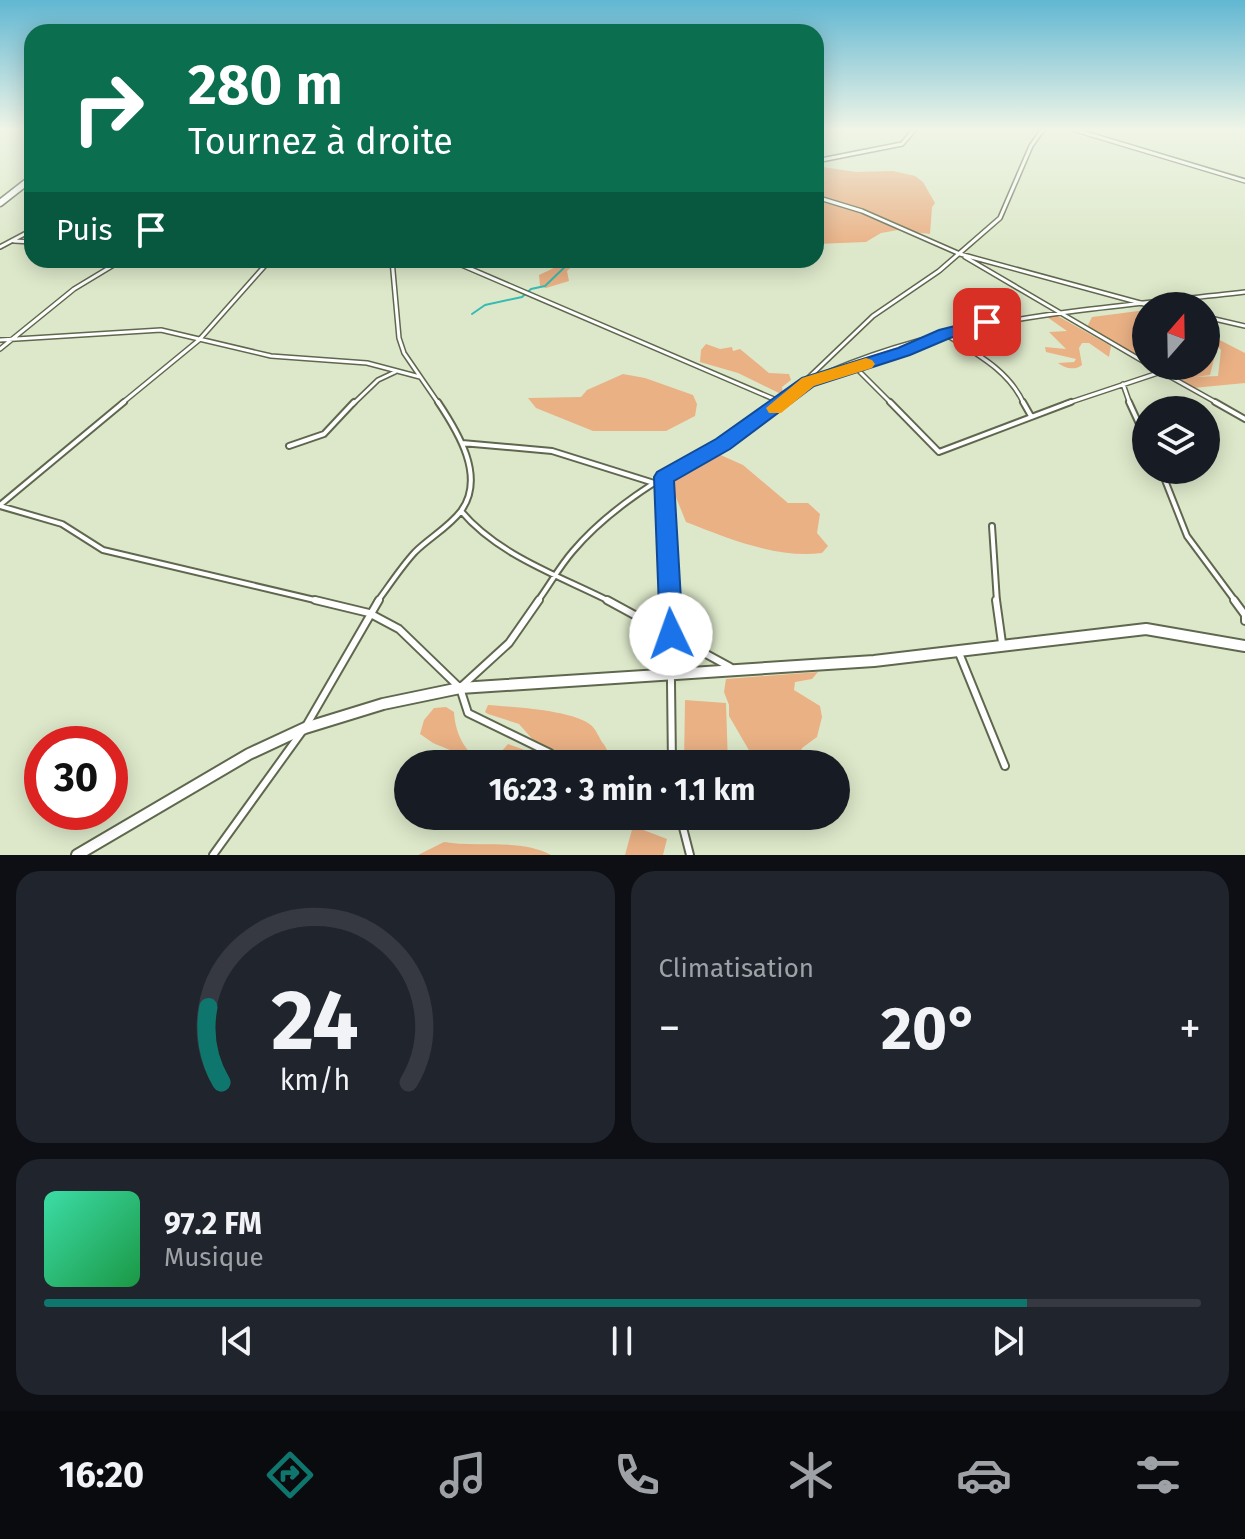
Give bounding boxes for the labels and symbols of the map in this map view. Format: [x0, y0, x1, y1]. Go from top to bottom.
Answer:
pin [953, 288, 1021, 356]
north arrow [1132, 292, 1220, 380]
position arrow [629, 592, 713, 676]
speed limit sign: 30 [24, 726, 128, 830]

